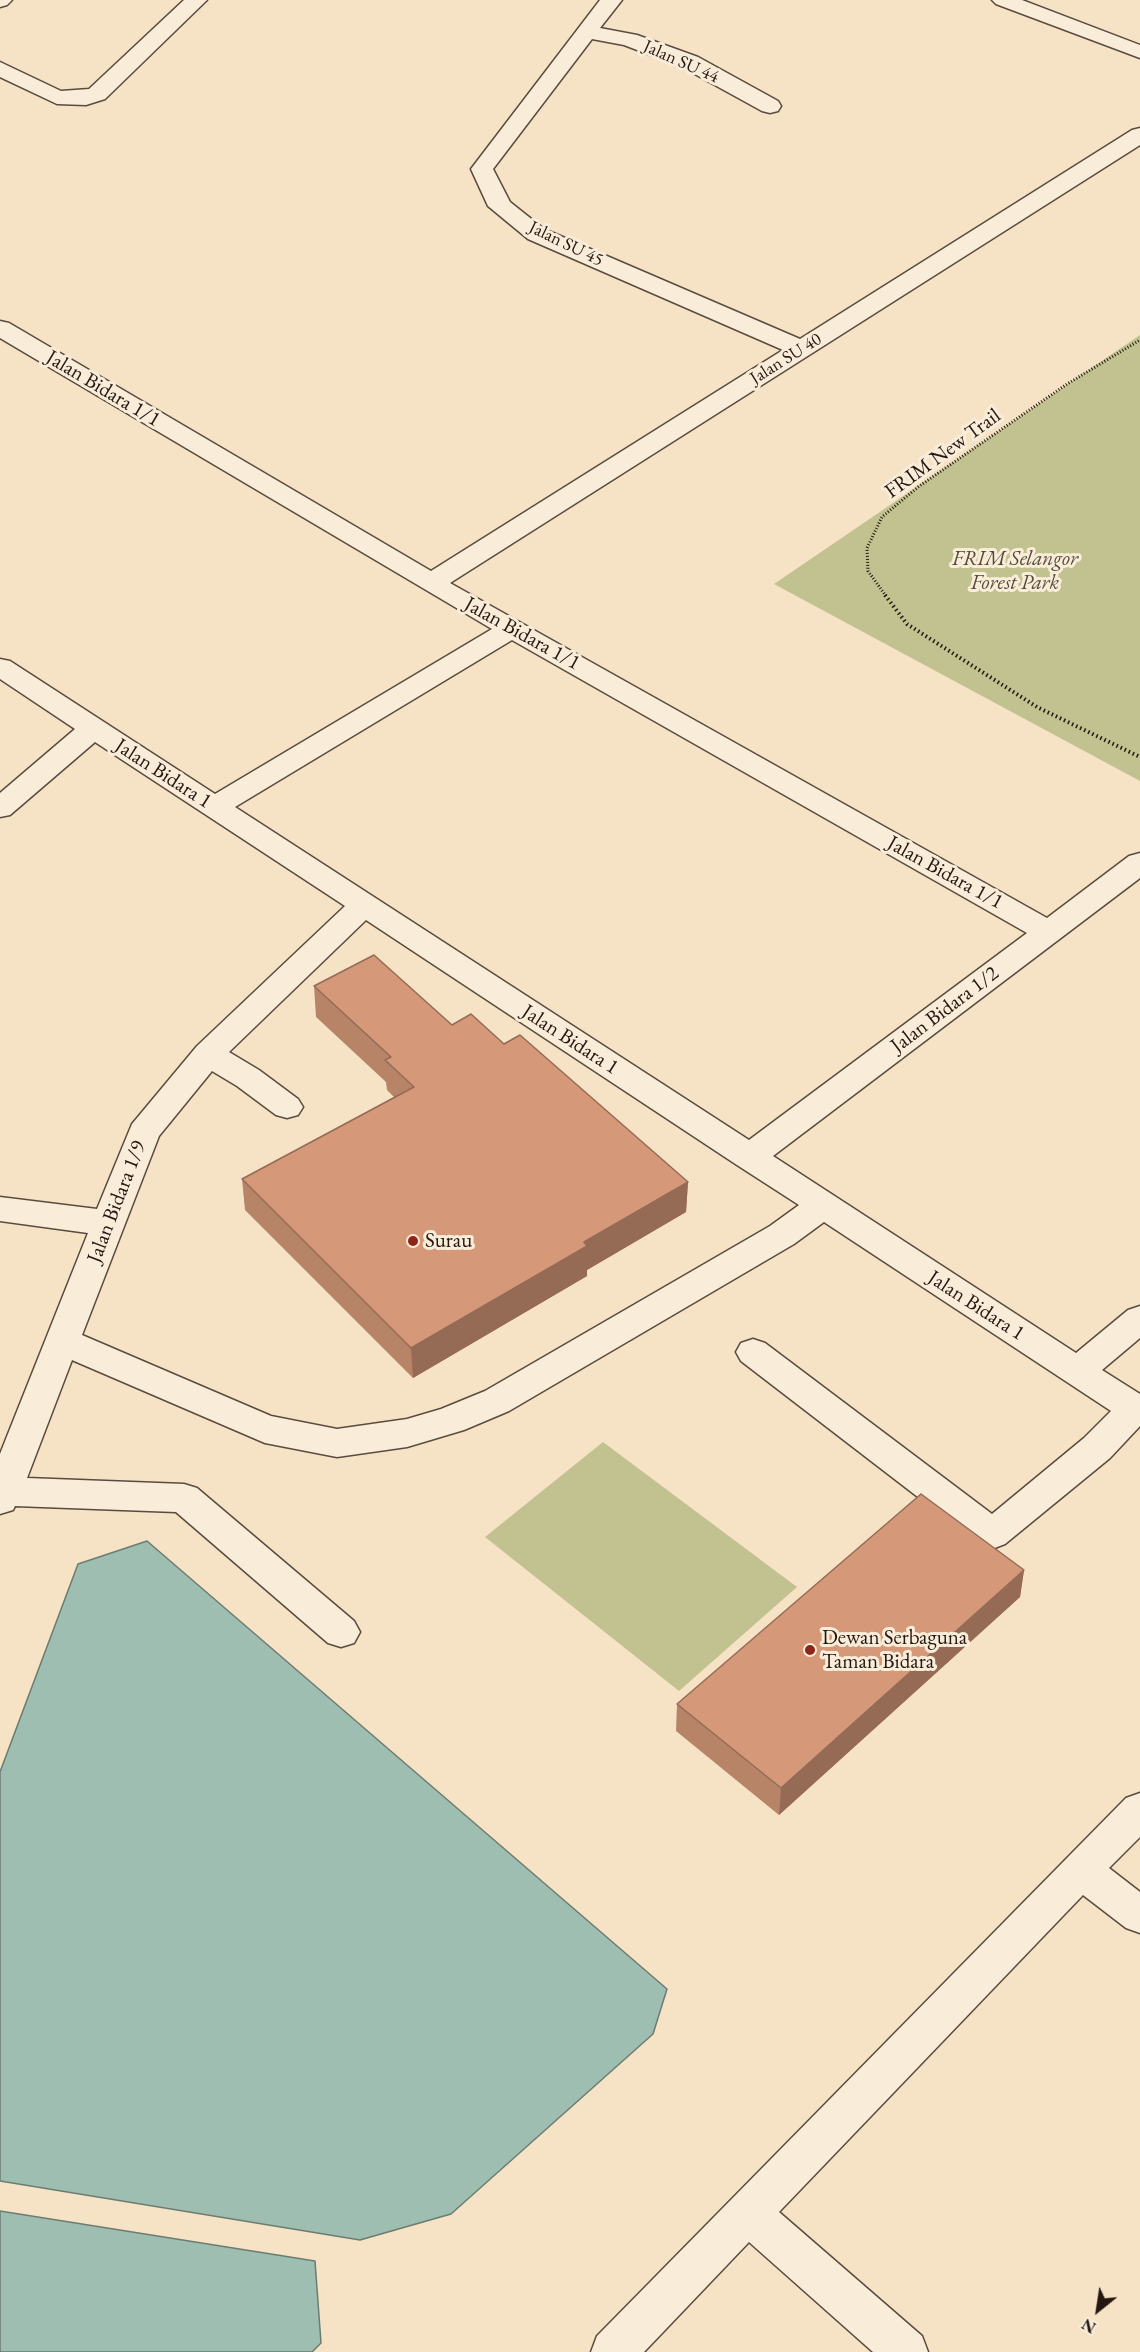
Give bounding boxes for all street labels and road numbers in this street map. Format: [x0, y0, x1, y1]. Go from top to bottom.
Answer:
street label: Jalan SU 44 [640, 36, 722, 88]
street label: Jalan SU 45 [525, 217, 607, 271]
street label: Jalan SU 40 [746, 329, 826, 389]
street label: Jalan Bidara 1/1 [41, 345, 165, 433]
street label: FRIM New Trail [880, 404, 1006, 504]
street label: Jalan Bidara 1/1 [460, 592, 584, 676]
street label: Jalan Bidara 1 [110, 733, 216, 815]
street label: Jalan Bidara 1/1 [883, 831, 1007, 915]
street label: Jalan Bidara 1/2 [886, 961, 1004, 1059]
street label: Jalan Bidara 1 [517, 999, 623, 1081]
street label: Jalan Bidara 1/9 [82, 1137, 152, 1267]
street label: Jalan Bidara 1 [923, 1265, 1029, 1347]

